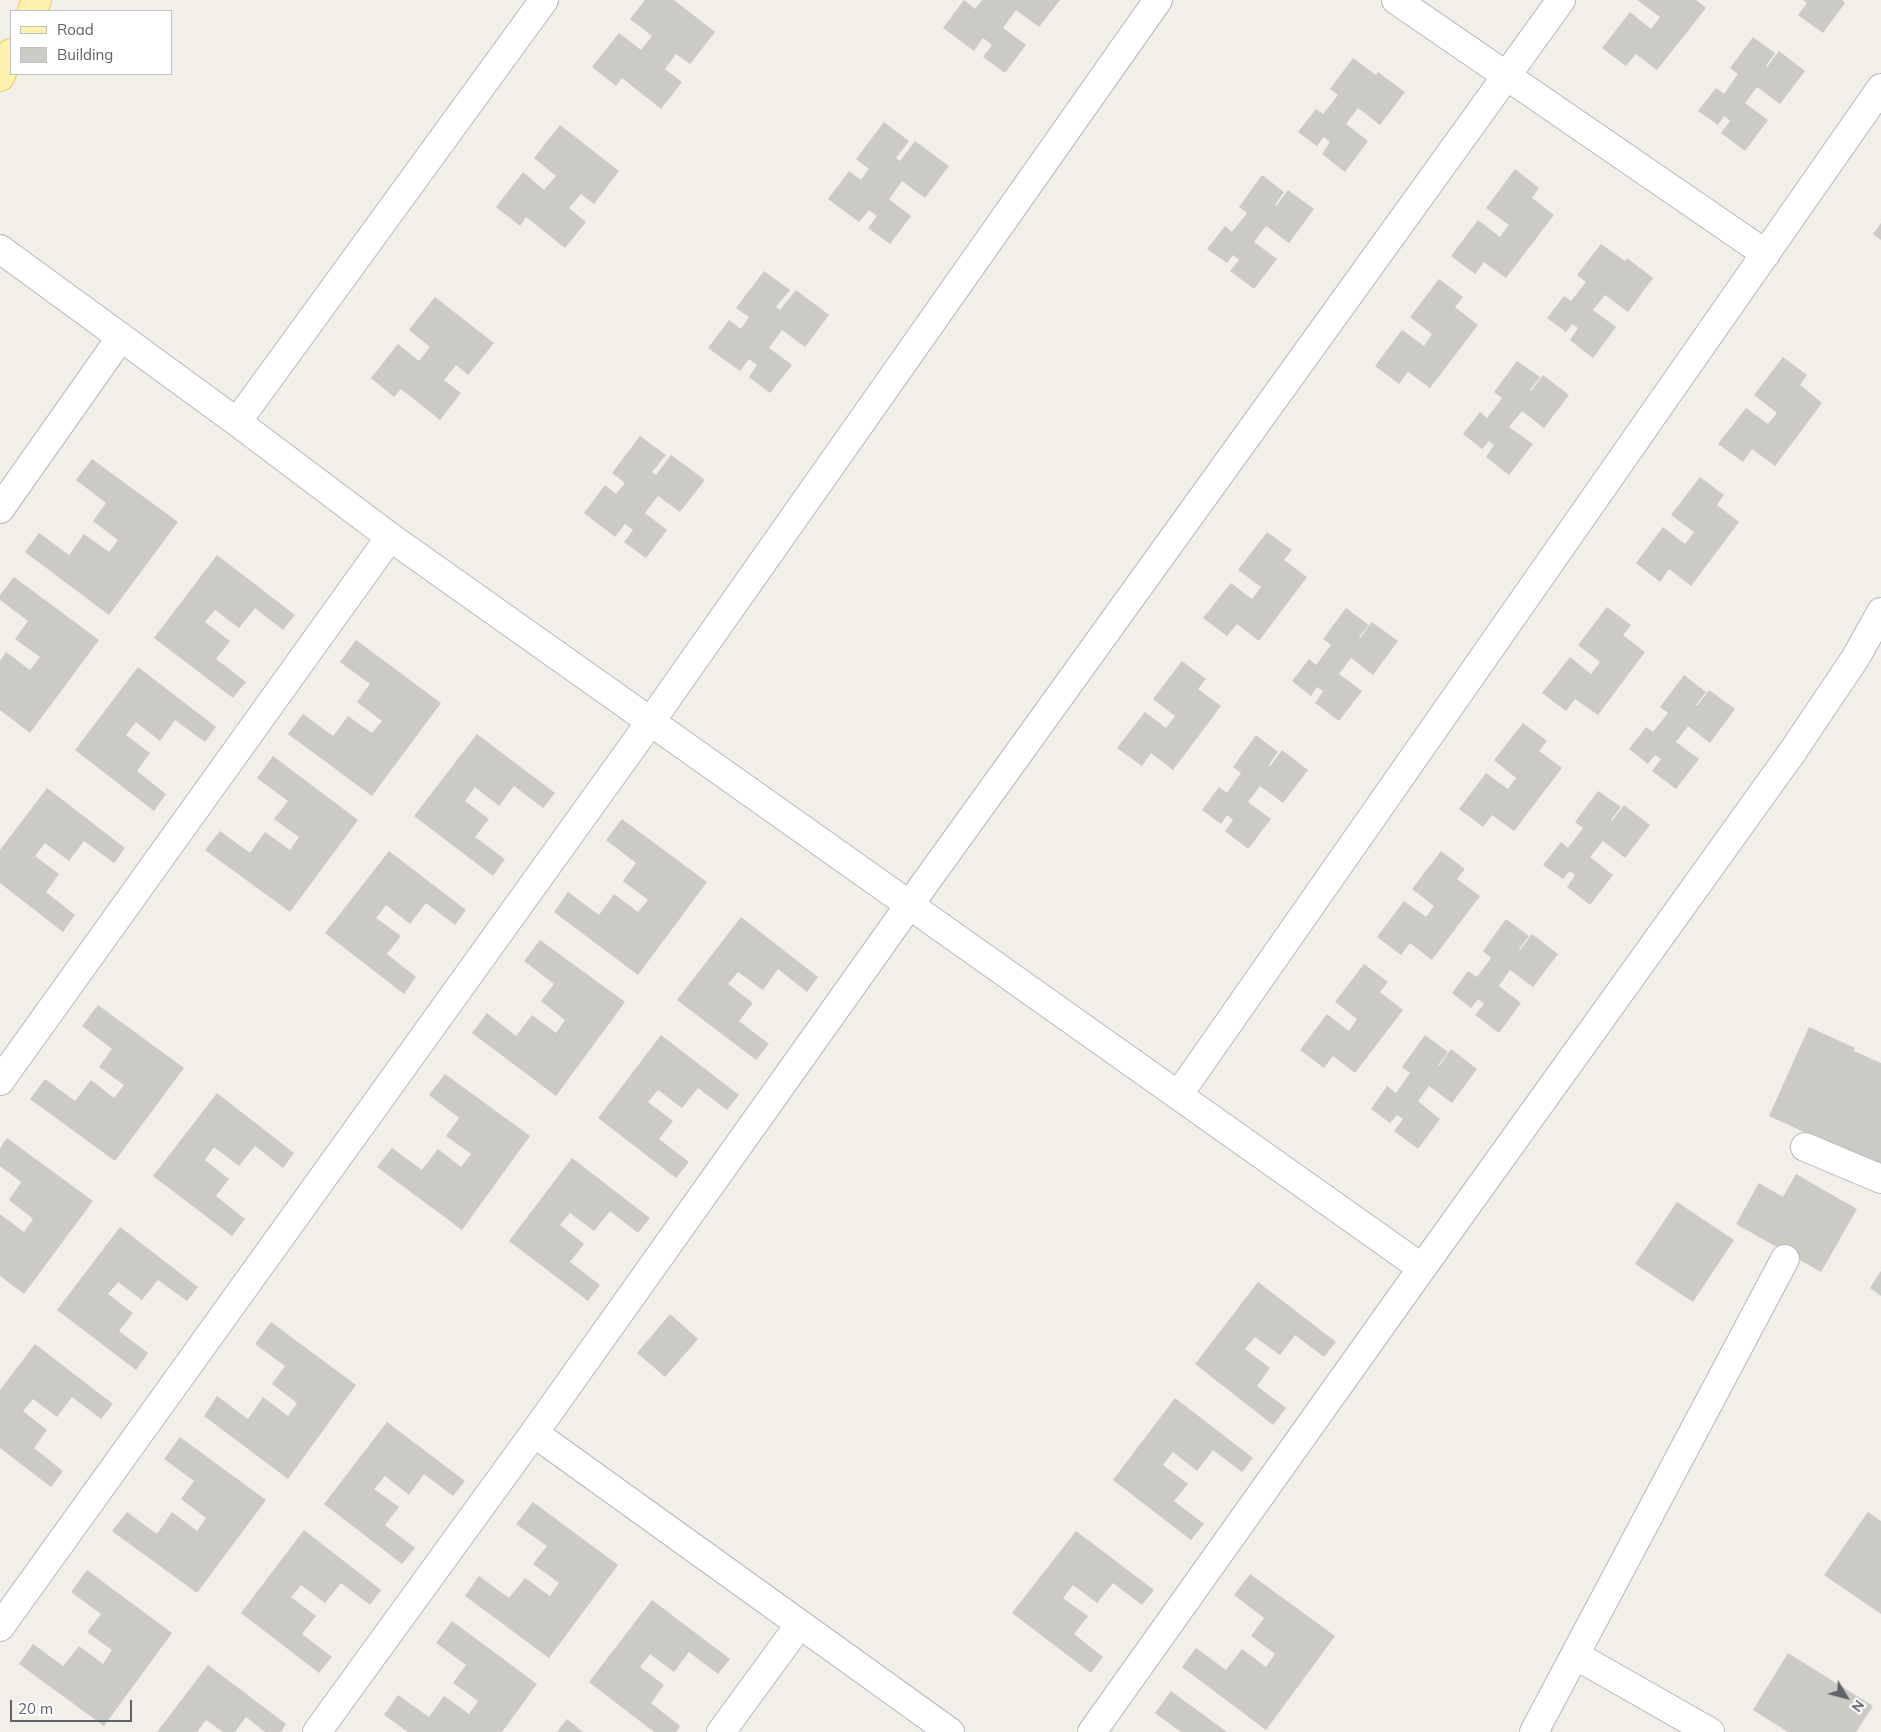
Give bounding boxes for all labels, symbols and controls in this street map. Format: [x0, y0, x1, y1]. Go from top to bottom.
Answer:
legend [10, 10, 172, 75]
text: Road [57, 20, 94, 39]
text: Building [57, 45, 113, 64]
north arrow [1821, 1672, 1871, 1722]
scale bar [12, 1690, 135, 1722]
text: N [1848, 1696, 1868, 1716]
text: 20 m [18, 1699, 53, 1718]

